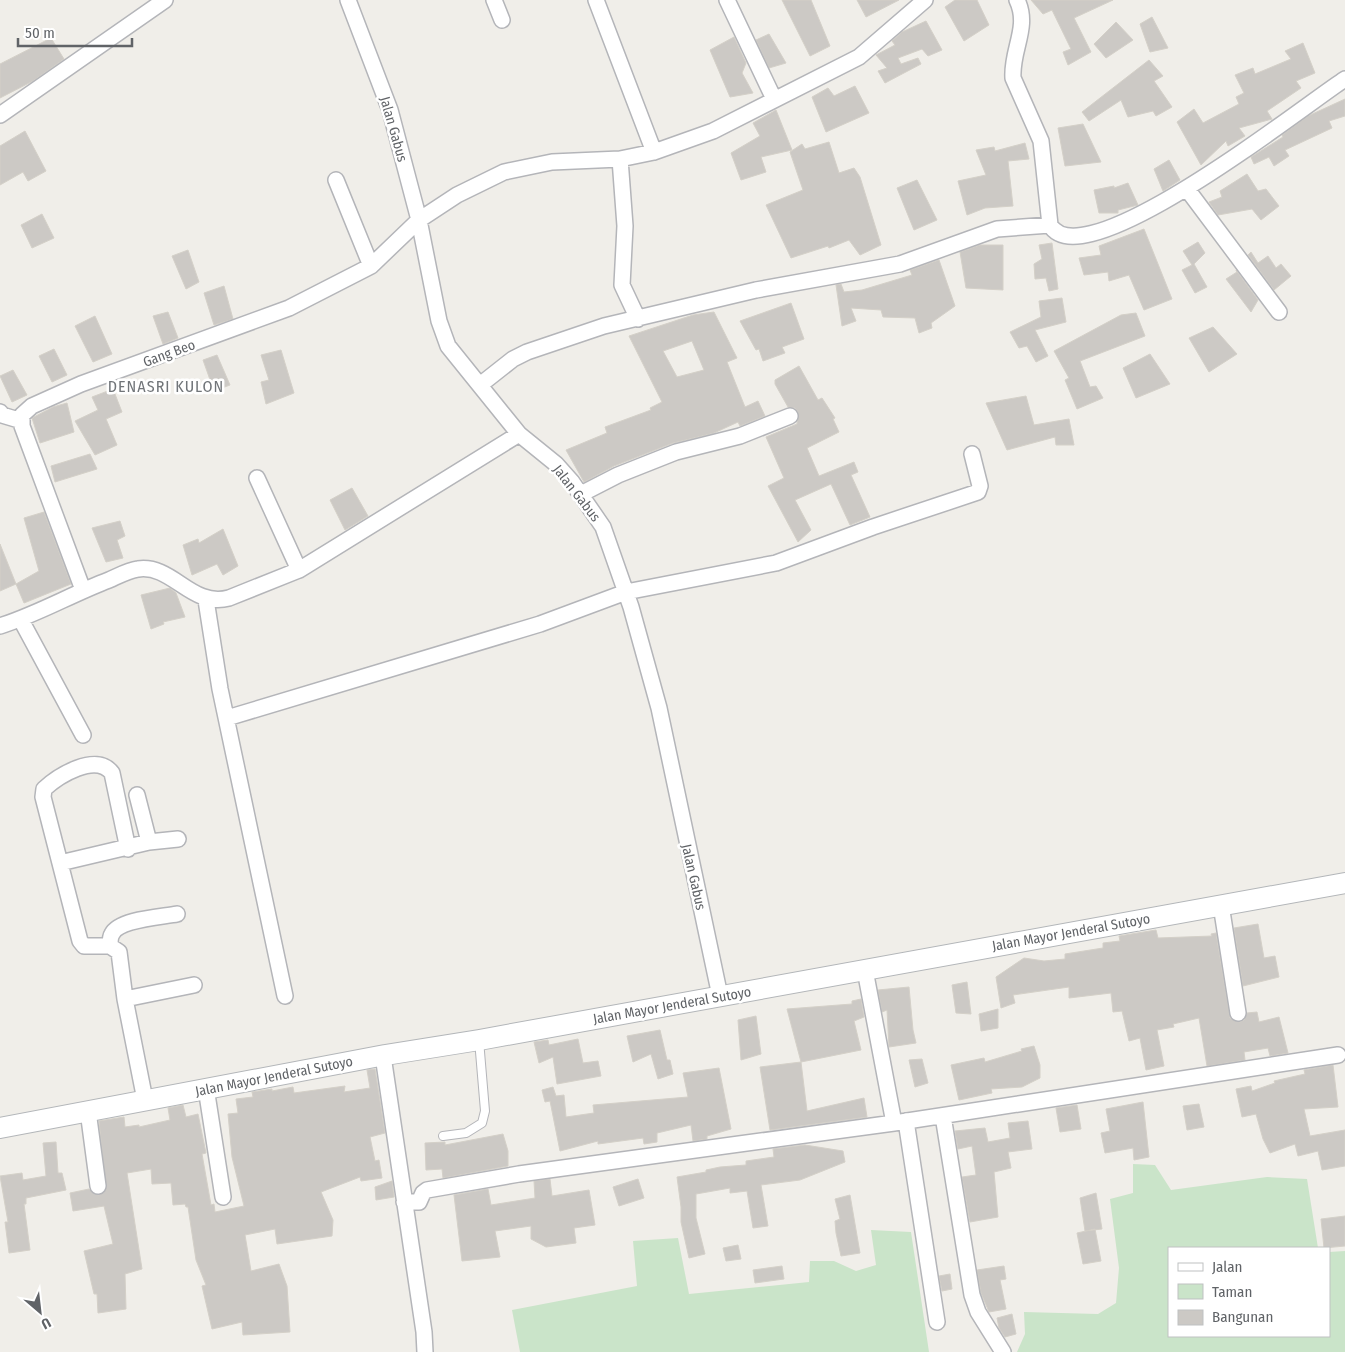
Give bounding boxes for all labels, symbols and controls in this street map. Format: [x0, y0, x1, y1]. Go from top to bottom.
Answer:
scale bar [18, 15, 131, 47]
text: 50 m [25, 24, 55, 42]
street label: Jalan Gabus [376, 94, 411, 164]
street label: Gang Beo [141, 336, 197, 371]
district label: DENASRI KULON [108, 377, 224, 396]
street label: Jalan Gabus [549, 462, 604, 525]
street label: Jalan Gabus [678, 842, 709, 912]
street label: Jalan Mayor Jenderal Sutoyo [991, 910, 1151, 955]
street label: Jalan Mayor Jenderal Sutoyo [592, 983, 752, 1028]
street label: Jalan Mayor Jenderal Sutoyo [194, 1053, 354, 1100]
legend [1168, 1247, 1330, 1337]
text: Jalan [1212, 1258, 1242, 1276]
text: Taman [1212, 1283, 1252, 1301]
north arrow [15, 1287, 65, 1337]
text: Bangunan [1212, 1308, 1273, 1326]
text: U [38, 1314, 53, 1332]

